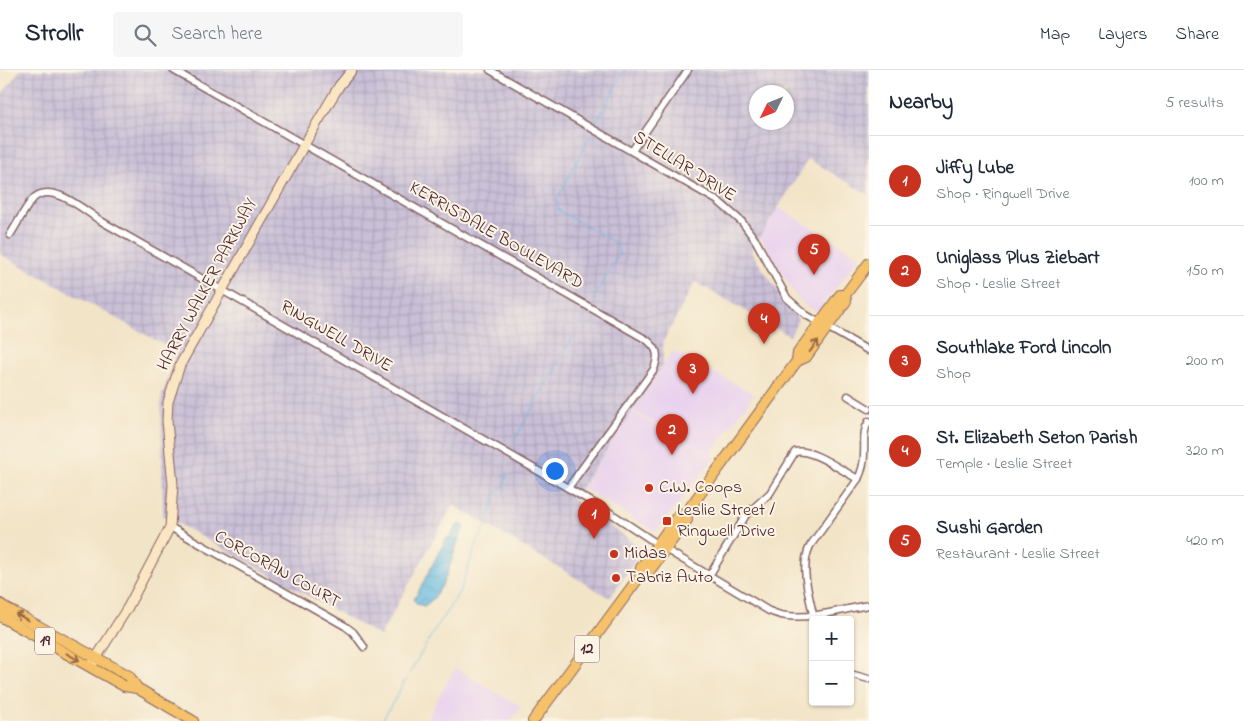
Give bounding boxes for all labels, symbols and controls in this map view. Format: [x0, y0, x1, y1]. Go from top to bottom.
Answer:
search box [113, 12, 463, 57]
text: Strollr [25, 17, 83, 52]
icon: search [131, 21, 159, 49]
text: Search here [171, 21, 262, 48]
text: Map [1040, 22, 1070, 48]
text: Layers [1098, 22, 1148, 48]
text: Share [1176, 22, 1219, 48]
north arrow [749, 85, 794, 130]
text: Nearby [889, 88, 953, 118]
text: 5 results [1165, 91, 1224, 115]
street label: STELLAR DRIVE [627, 125, 741, 209]
text: Jiffy Lube [936, 155, 1014, 182]
text: 1 [902, 169, 908, 193]
text: 100 m [1189, 169, 1224, 193]
street label: KERRISDALE BOULEVARD [404, 175, 588, 297]
text: Shop · Ringwell Drive [936, 182, 1070, 206]
street label: HARRY WALKER PARKWAY [151, 193, 265, 376]
pin: 5 [798, 234, 830, 275]
text: Uniglass Plus Ziebart [936, 245, 1100, 272]
text: 2 [901, 259, 909, 283]
text: 150 m [1186, 259, 1224, 283]
text: Shop · Leslie Street [936, 272, 1061, 296]
street label: RINGWELL DRIVE [275, 294, 397, 380]
pin: 4 [748, 303, 780, 344]
text: Southlake Ford Lincoln [936, 335, 1111, 362]
one-way arrow [809, 339, 819, 353]
text: 3 [902, 349, 908, 373]
text: 200 m [1186, 349, 1224, 373]
pin: 3 [677, 353, 709, 394]
text: Shop [936, 362, 971, 386]
pin: 2 [656, 414, 688, 455]
text: St. Elizabeth Seton Parish [936, 425, 1137, 452]
text: 4 [902, 439, 908, 463]
text: 320 m [1186, 439, 1224, 463]
text: Temple · Leslie Street [936, 452, 1073, 476]
your location [542, 458, 568, 484]
place label: C.W. Coops [659, 475, 742, 501]
marker: C.W. Coops [643, 482, 655, 494]
pin: 1 [578, 498, 610, 539]
place label: Leslie Street / Ringwell Drive [677, 498, 776, 546]
marker: Leslie Street / Ringwell Drive [661, 515, 673, 527]
text: Sushi Garden [936, 515, 1043, 542]
street label: CORCORAN COURT [209, 524, 345, 616]
text: 5 [900, 529, 910, 553]
text: 420 m [1186, 529, 1224, 553]
place label: Midas [624, 541, 667, 567]
text: Restaurant · Leslie Street [936, 542, 1100, 566]
marker: Midas [608, 548, 620, 560]
place label: Tabriz Auto [626, 565, 713, 591]
marker: Tabriz Auto [610, 572, 622, 584]
one-way arrow [14, 612, 29, 622]
map controls [809, 616, 854, 706]
button: + [809, 616, 854, 661]
road number: 19 [35, 628, 55, 654]
road number: 12 [574, 636, 600, 662]
one-way arrow [65, 652, 80, 662]
button: − [809, 661, 854, 706]

